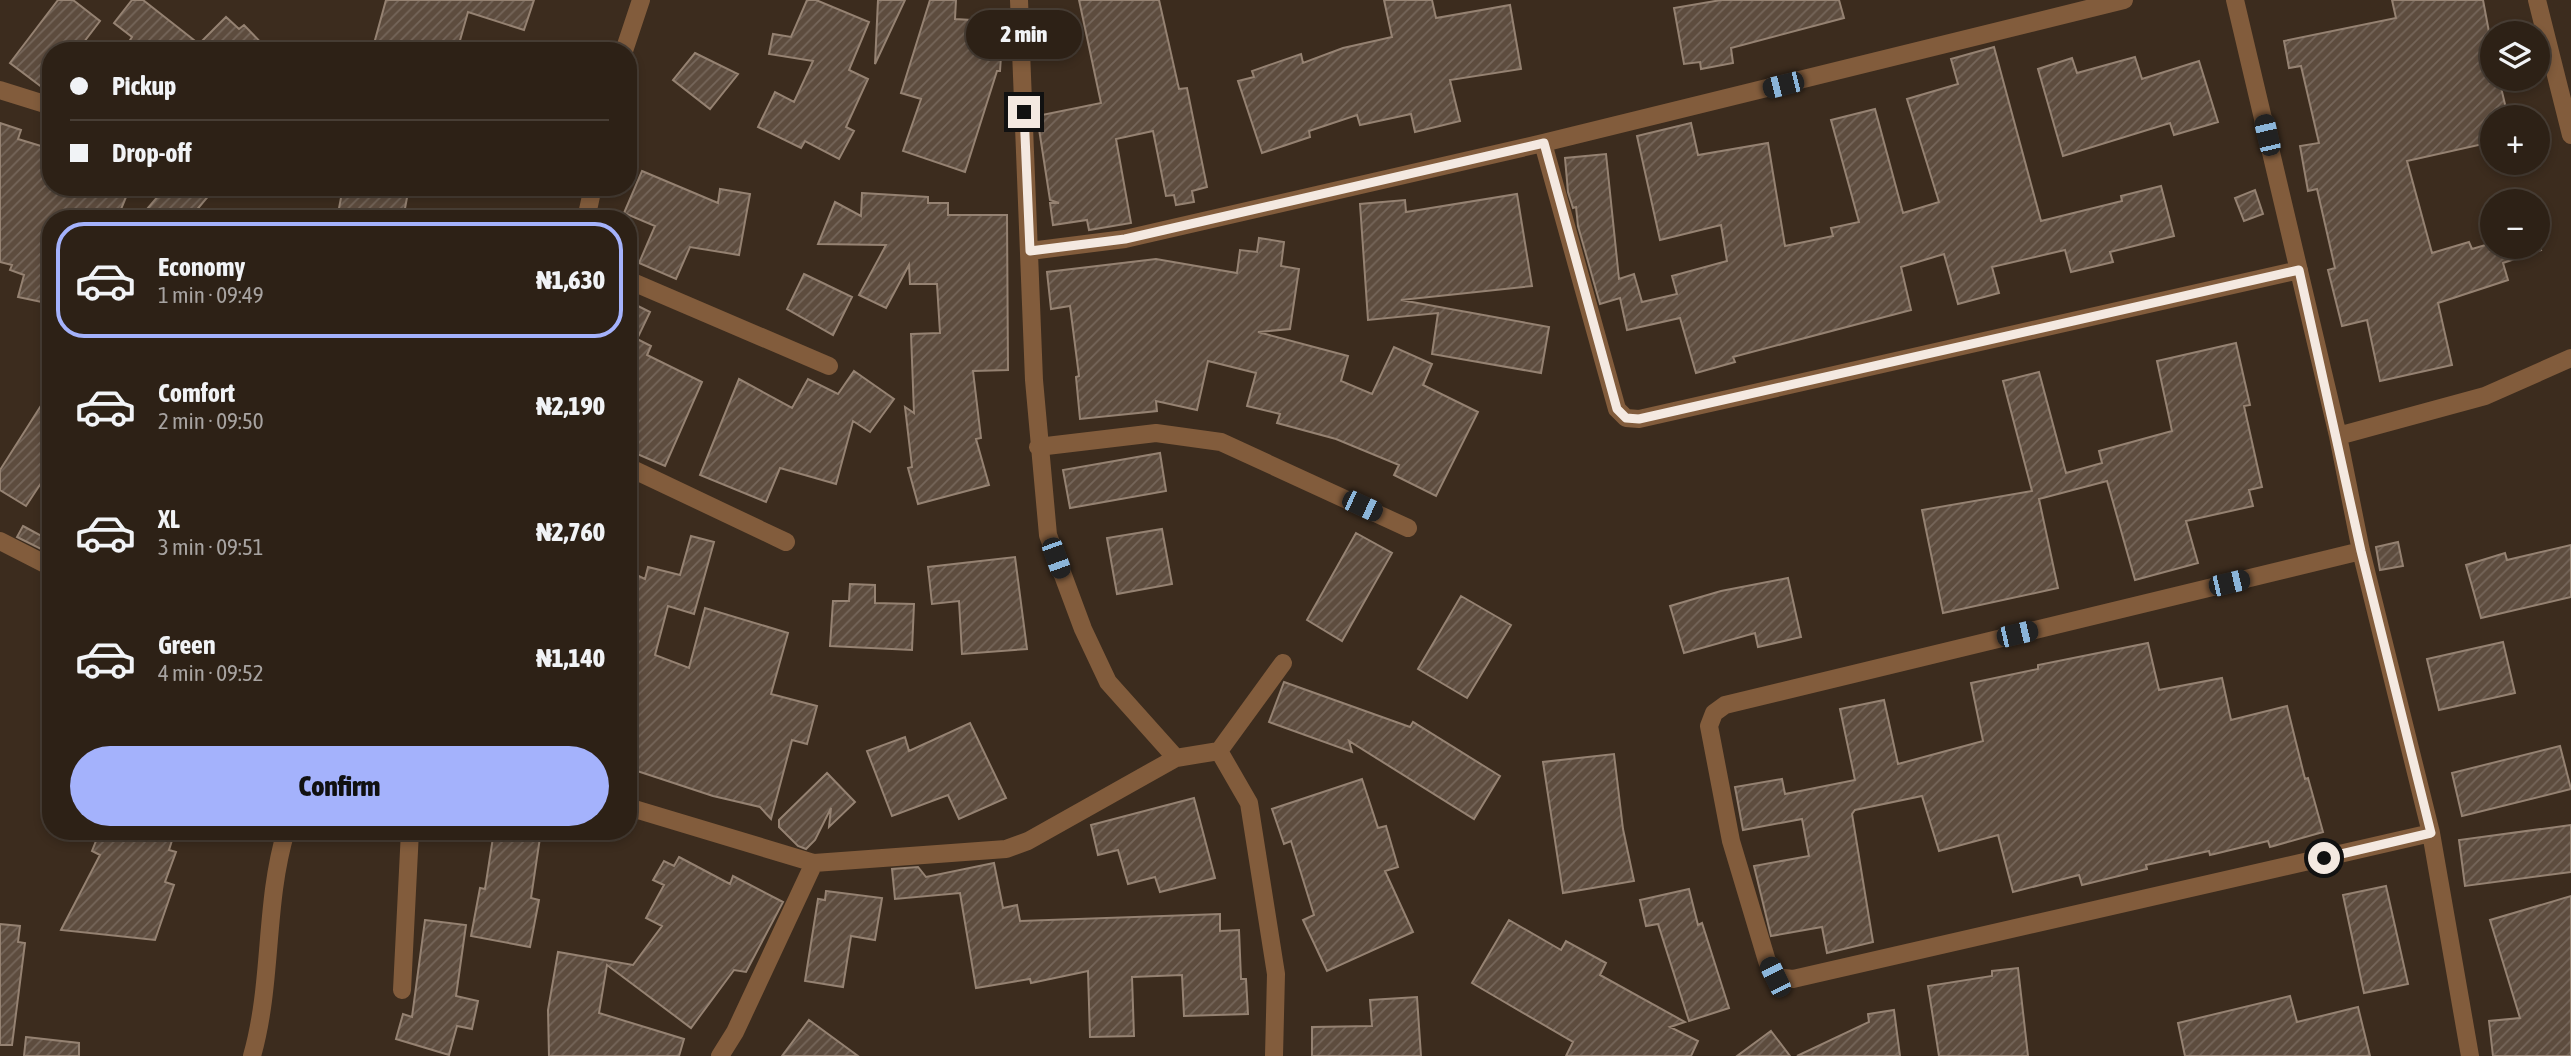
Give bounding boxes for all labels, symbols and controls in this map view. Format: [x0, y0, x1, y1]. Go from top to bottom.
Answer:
callout: 2 min [966, 10, 1082, 60]
text: 2 min [1001, 21, 1047, 47]
map controls [2480, 21, 2550, 259]
button: layers [2480, 21, 2550, 91]
car [1761, 70, 1806, 100]
text: Pickup [112, 71, 176, 101]
route end [1008, 96, 1040, 128]
button: + [2480, 105, 2550, 175]
car [2253, 112, 2282, 158]
text: Drop-off [112, 138, 192, 168]
button: − [2480, 189, 2550, 259]
icon: car [74, 249, 137, 312]
text: Economy [158, 252, 245, 282]
text: ₦1,630 [536, 265, 605, 295]
text: 1 min · 09:49 [158, 282, 264, 308]
icon: car [74, 375, 137, 438]
text: Comfort [158, 378, 235, 408]
text: ₦2,190 [536, 391, 605, 421]
text: 2 min · 09:50 [158, 408, 264, 434]
car [1339, 488, 1386, 524]
icon: car [74, 501, 137, 564]
text: XL [158, 504, 180, 534]
text: ₦2,760 [536, 517, 605, 547]
text: 3 min · 09:51 [158, 534, 264, 560]
car [1039, 535, 1074, 581]
car [2207, 568, 2252, 598]
car [1995, 619, 2040, 649]
icon: car [74, 627, 137, 690]
text: Green [158, 630, 216, 660]
text: ₦1,140 [536, 643, 605, 673]
text: 4 min · 09:52 [158, 660, 264, 686]
button: Confirm [70, 746, 609, 826]
route start [2308, 842, 2340, 874]
car [1757, 954, 1794, 1000]

